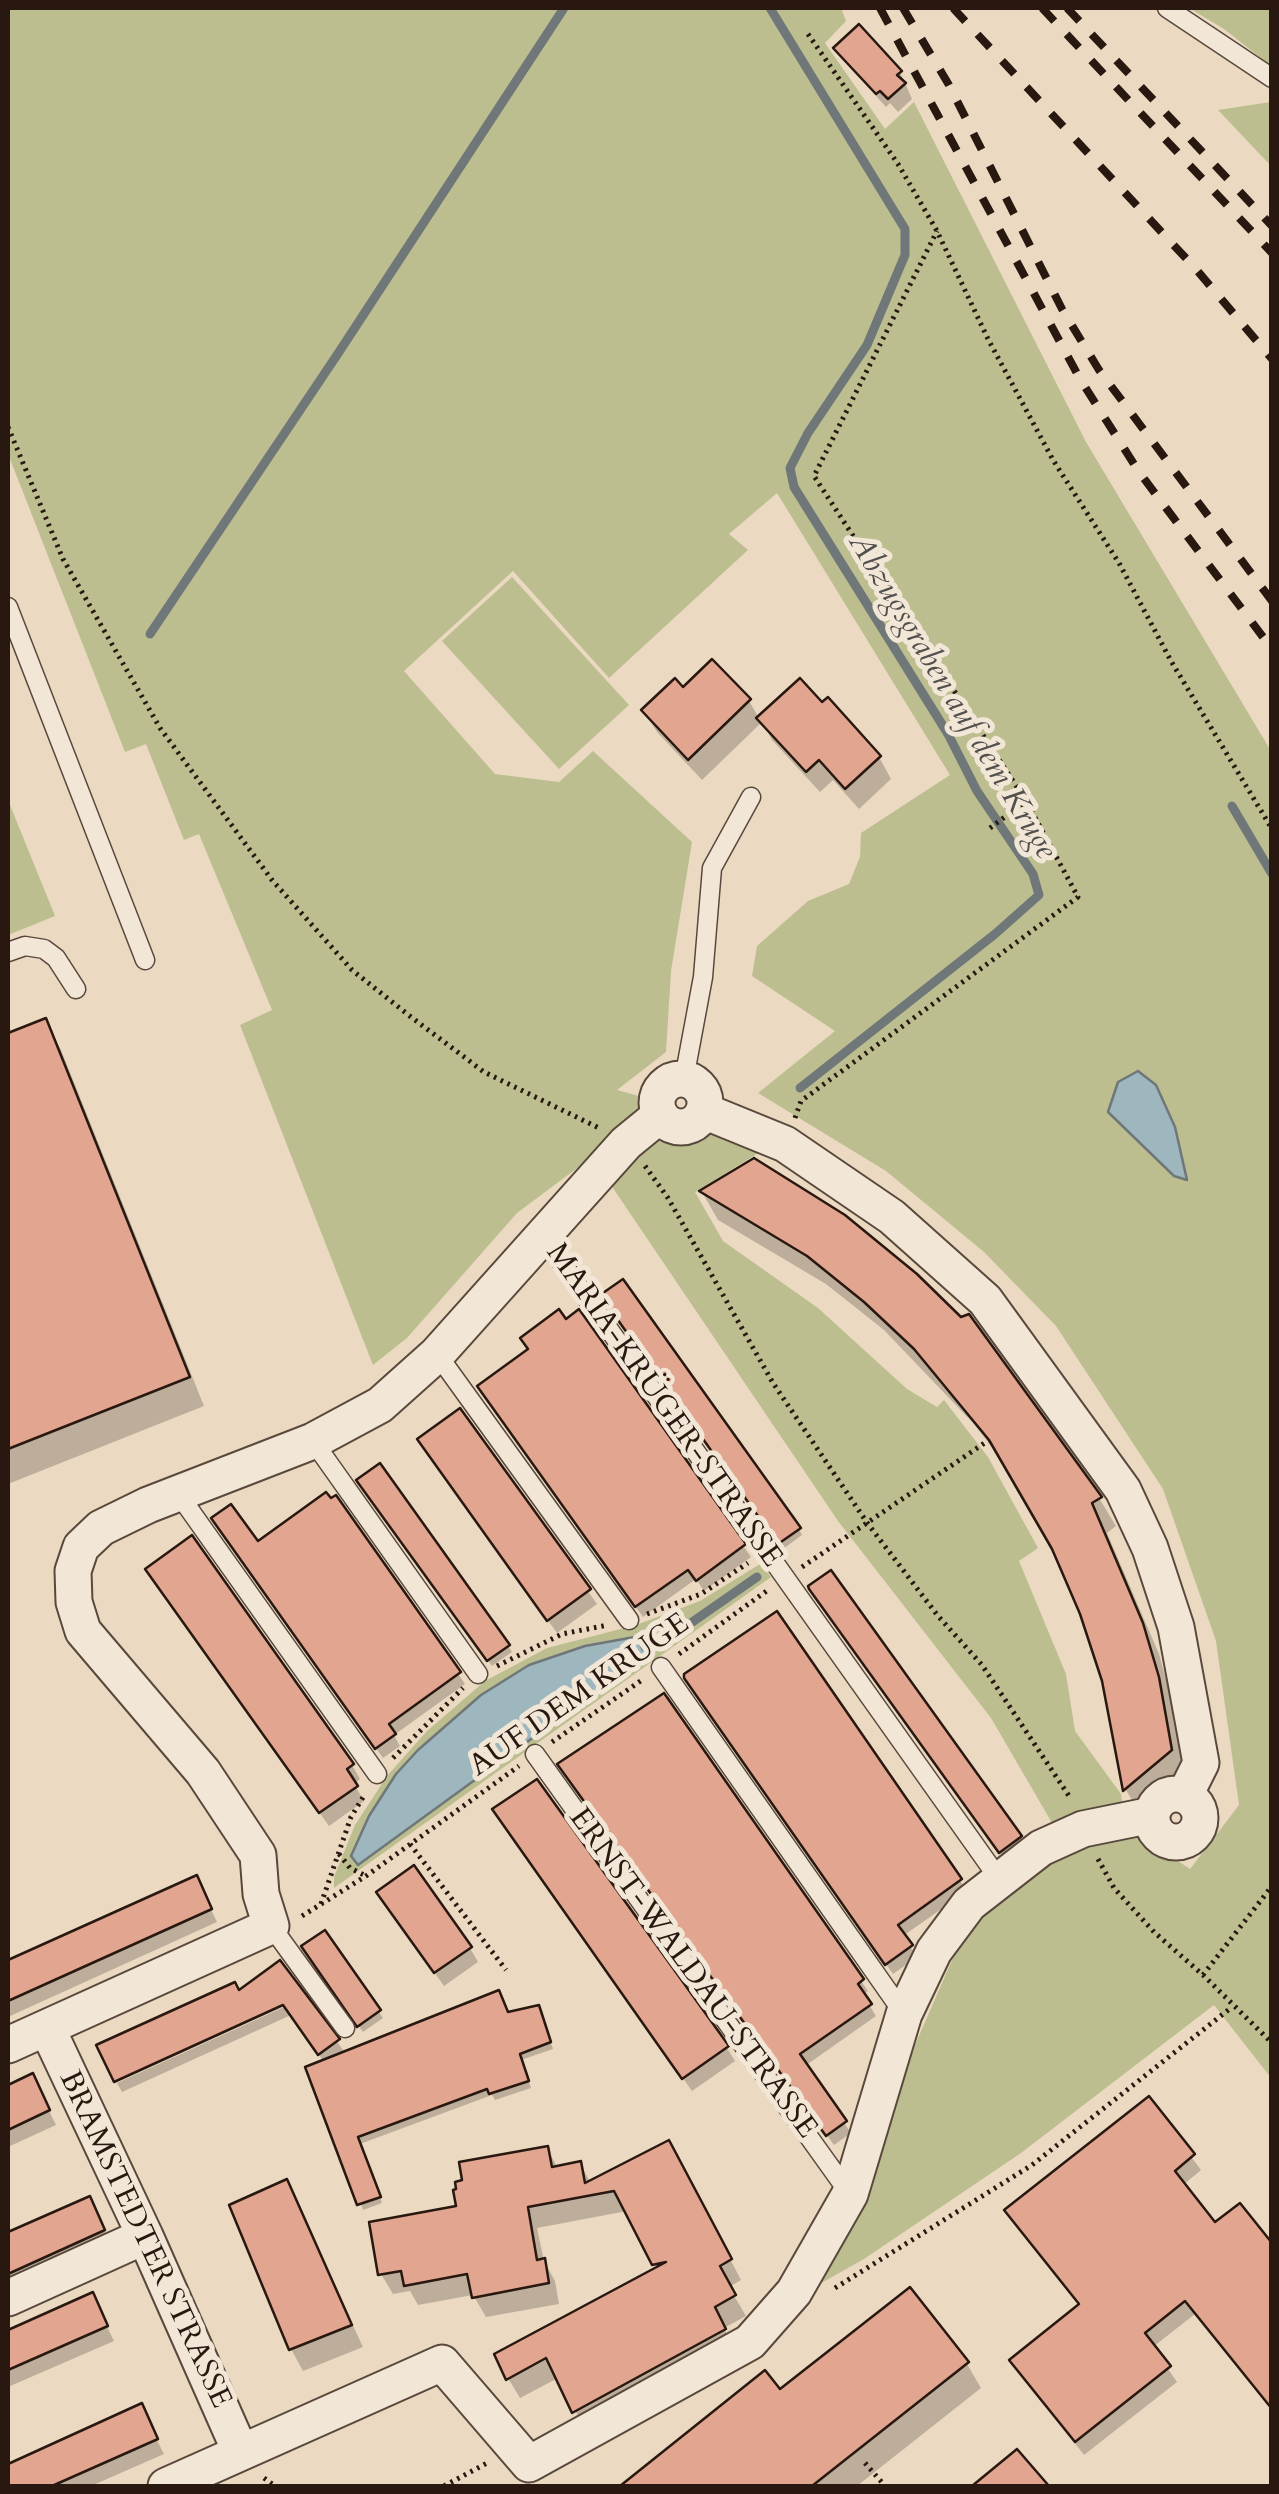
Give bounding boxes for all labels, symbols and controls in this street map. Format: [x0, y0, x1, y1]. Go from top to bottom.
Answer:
water label: Abzugsgraben auf dem Kruge [838, 527, 1064, 867]
street label: MARIA-KRÜGER-STRASSE [537, 1237, 789, 1575]
street label: AUF DEM KRUGE [463, 1607, 697, 1785]
street label: ERNST-WALDAU-STRASSE [560, 1802, 824, 2146]
street label: BRAMSTEDTER STRASSE [50, 2066, 238, 2414]

